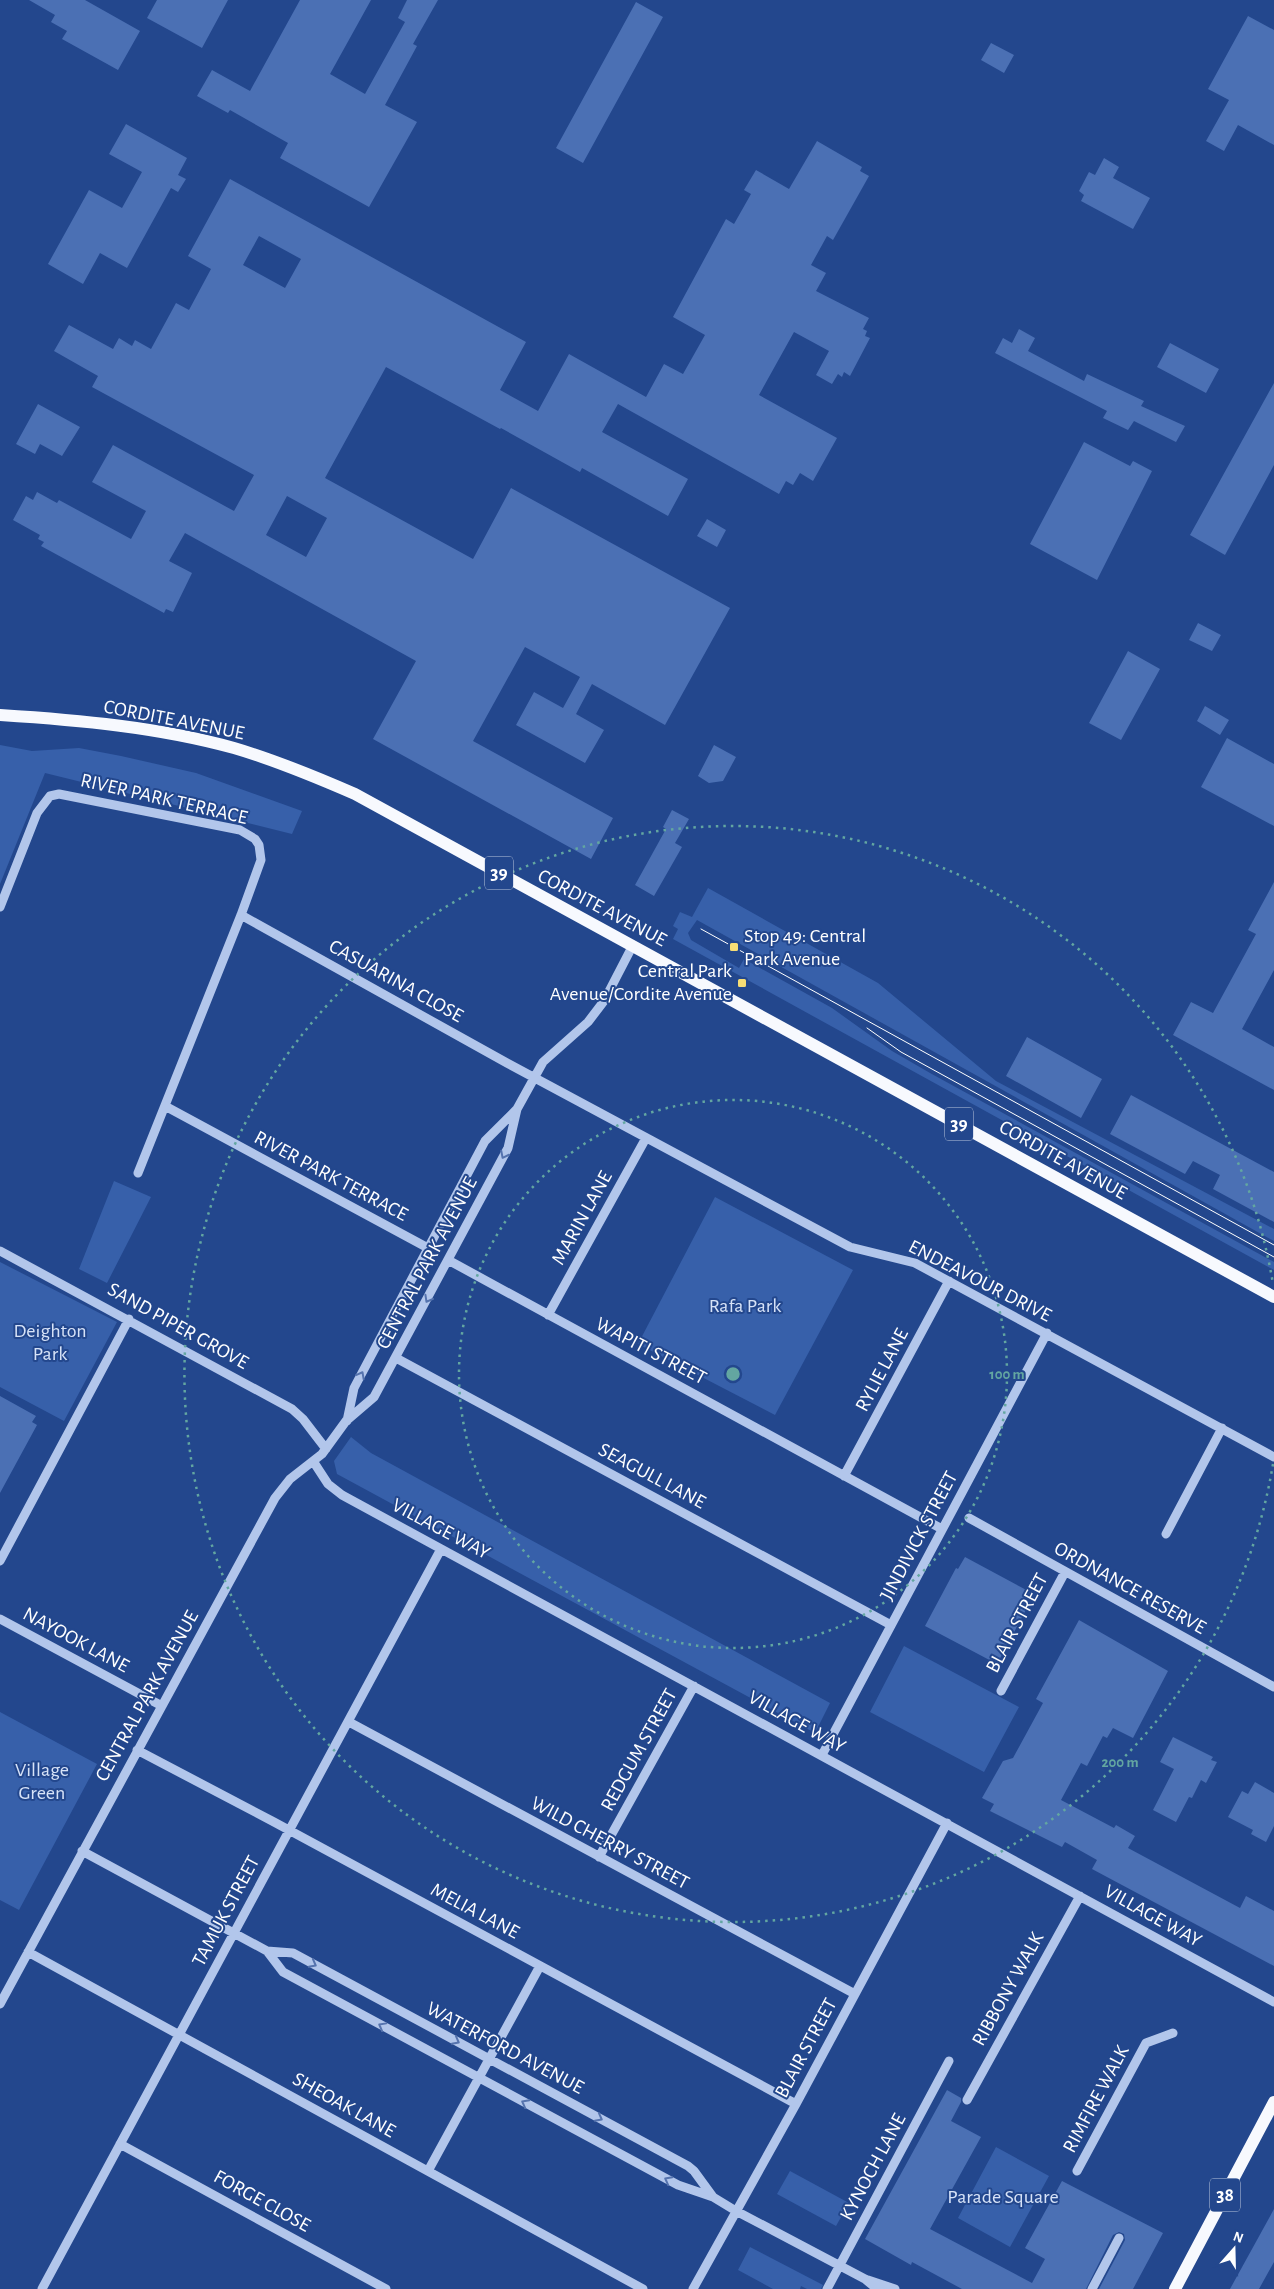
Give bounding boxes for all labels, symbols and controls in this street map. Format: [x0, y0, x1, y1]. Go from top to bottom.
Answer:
street label: CORDITE AVENUE [102, 697, 246, 744]
street label: RIVER PARK TERRACE [79, 770, 250, 828]
road number: 39 [485, 856, 513, 890]
street label: CORDITE AVENUE [534, 866, 670, 951]
place label: Stop 49: Central Park Avenue [744, 926, 866, 969]
street label: CASUARINA CLOSE [326, 936, 467, 1026]
marker: Stop 49: Central Park Avenue [728, 941, 740, 953]
place label: Central Park Avenue/Cordite Avenue [550, 961, 732, 1004]
marker: Central Park Avenue/Cordite Avenue [736, 977, 748, 989]
road number: 39 [945, 1108, 973, 1140]
street label: CORDITE AVENUE [996, 1117, 1131, 1204]
street label: RIVER PARK TERRACE [251, 1127, 411, 1225]
one-way arrow [500, 1150, 510, 1159]
street label: MARIN LANE [548, 1167, 616, 1268]
street label: CENTRAL PARK AVENUE [373, 1173, 481, 1352]
street label: ENDEAVOUR DRIVE [905, 1236, 1055, 1326]
street label: SAND PIPER GROVE [104, 1279, 252, 1373]
one-way arrow [424, 1294, 434, 1303]
park label: Rafa Park [709, 1296, 781, 1316]
street label: WAPITI STREET [592, 1314, 710, 1389]
park label: Deighton Park [13, 1321, 87, 1364]
street label: RYLIE LANE [852, 1325, 912, 1415]
centre of rings [724, 1365, 742, 1383]
text: 100 m [989, 1367, 1025, 1382]
one-way arrow [355, 1371, 365, 1380]
street label: SEAGULL LANE [595, 1439, 709, 1513]
street label: JINDIVICK STREET [877, 1468, 962, 1604]
street label: VILLAGE WAY [389, 1495, 494, 1563]
street label: ORDNANCE RESERVE [1051, 1538, 1209, 1638]
street label: BLAIR STREET [982, 1570, 1052, 1676]
street label: NAYOOK LANE [20, 1604, 133, 1676]
street label: CENTRAL PARK AVENUE [92, 1607, 202, 1785]
street label: REDGUM STREET [597, 1685, 681, 1814]
street label: VILLAGE WAY [745, 1687, 849, 1757]
text: 200 m [1101, 1755, 1139, 1770]
park label: Village Green [15, 1760, 69, 1803]
street label: WILD CHERRY STREET [528, 1793, 693, 1893]
street label: TAMUK STREET [189, 1852, 264, 1970]
street label: MELIA LANE [427, 1879, 523, 1943]
street label: VILLAGE WAY [1101, 1881, 1205, 1951]
street label: RIBBONY WALK [969, 1929, 1047, 2049]
one-way arrow [308, 1958, 317, 1968]
street label: BLAIR STREET [771, 1995, 841, 2101]
street label: WATERFORD AVENUE [423, 1998, 587, 2098]
one-way arrow [378, 2022, 387, 2032]
one-way arrow [451, 2035, 460, 2045]
street label: RIMFIRE WALK [1059, 2042, 1133, 2156]
street label: SHEOAK LANE [289, 2069, 399, 2142]
one-way arrow [521, 2099, 530, 2109]
street label: KYNOCH LANE [836, 2110, 910, 2224]
one-way arrow [594, 2112, 603, 2122]
street label: FORGE CLOSE [210, 2166, 314, 2236]
one-way arrow [664, 2176, 673, 2186]
road number: 38 [1210, 2178, 1240, 2212]
park label: Parade Square [947, 2187, 1059, 2207]
north arrow [1209, 2224, 1259, 2274]
text: N [1231, 2229, 1245, 2246]

